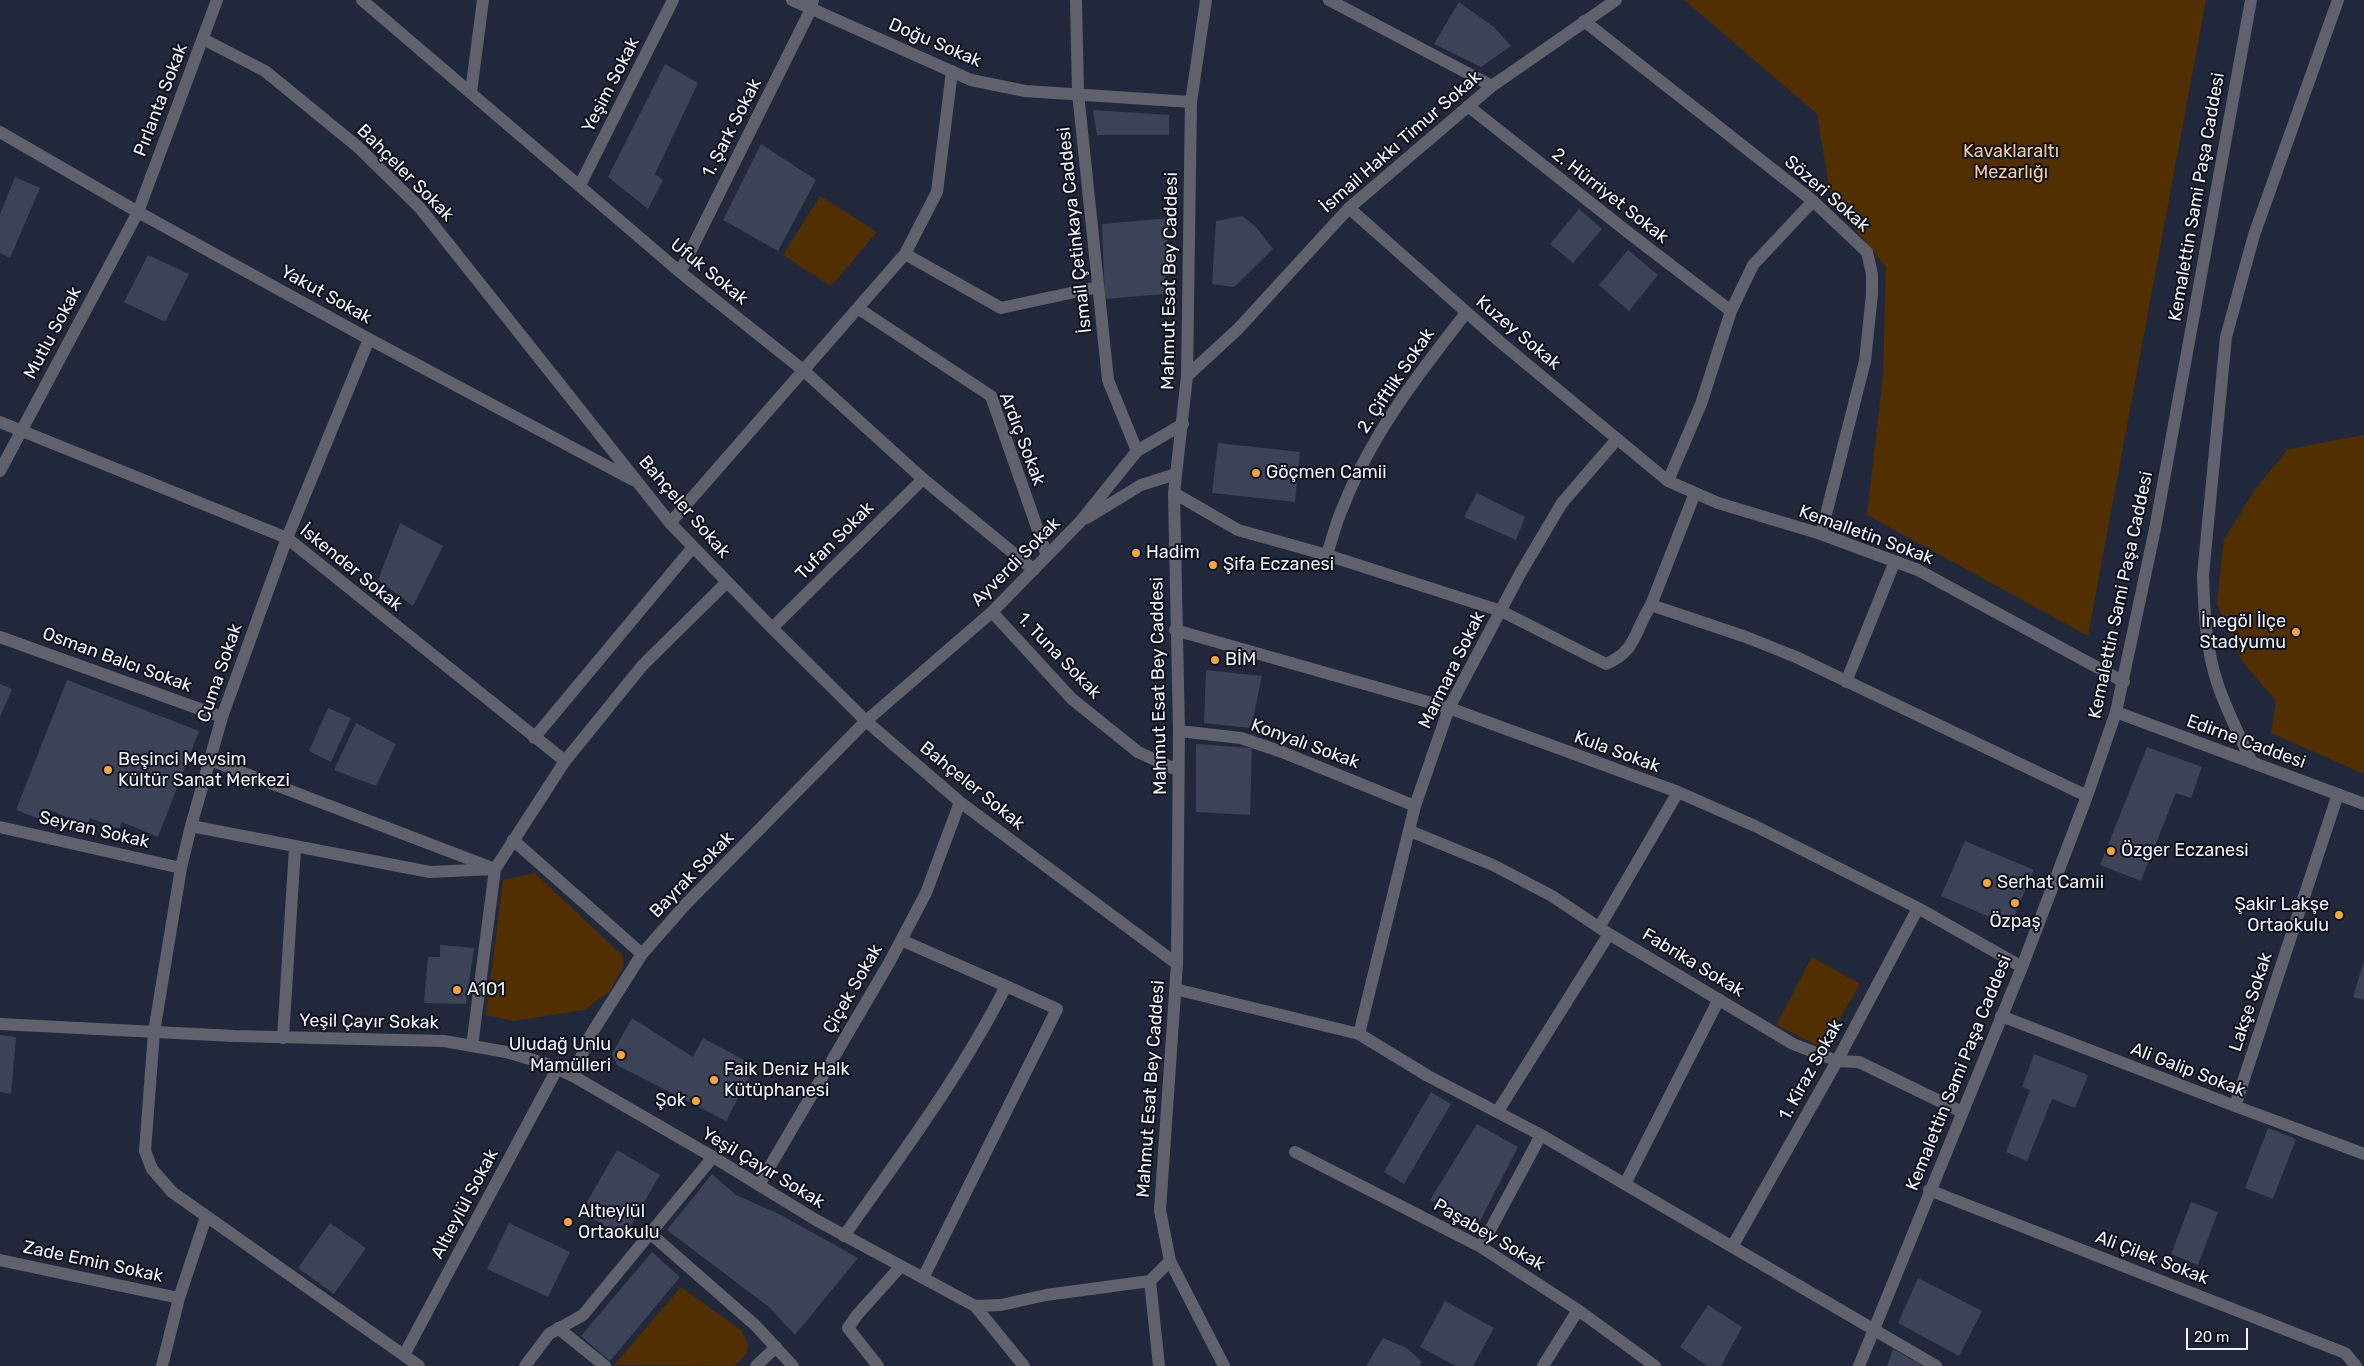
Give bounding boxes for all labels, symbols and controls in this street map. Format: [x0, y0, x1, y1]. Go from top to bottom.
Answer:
street label: Doğu Sokak [885, 14, 985, 72]
street label: Yeşim Sokak [578, 34, 644, 136]
street label: Pırlanta Sokak [130, 41, 192, 159]
street label: İsmail Hakkı Timur Sokak [1316, 66, 1486, 218]
street label: Kemalettin Sami Paşa Caddesi [2164, 71, 2230, 323]
street label: 1. Şark Sokak [698, 75, 766, 181]
street label: Bahçeler Sokak [352, 120, 458, 226]
street label: İsmail Çetinkaya Caddesi [1053, 126, 1097, 334]
park label: Kavaklaraltı Mezarlığı [1963, 141, 2059, 183]
street label: 2. Hürriyet Sokak [1547, 144, 1673, 248]
street label: Sözeri Sokak [1780, 151, 1874, 237]
street label: Mahmut Esat Bey Caddesi [1157, 172, 1183, 390]
street label: Ufuk Sokak [666, 234, 752, 310]
street label: Yakut Sokak [276, 261, 376, 329]
street label: Mutlu Sokak [20, 283, 86, 383]
street label: Kuzey Sokak [1471, 291, 1565, 375]
street label: 2. Çiftlik Sokak [1353, 324, 1439, 438]
street label: Ardıç Sokak [994, 389, 1050, 489]
street label: Bahçeler Sokak [634, 451, 734, 563]
place label: Göçmen Camii [1266, 462, 1387, 484]
marker: Göçmen Camii [1250, 467, 1262, 479]
street label: Kemalettin Sami Paşa Caddesi [2084, 469, 2158, 721]
street label: Tufan Sokak [791, 497, 879, 585]
street label: Kemalletin Sokak [1796, 501, 1936, 569]
street label: Ayverdi Sokak [967, 513, 1065, 611]
street label: İskender Sokak [295, 520, 407, 616]
place label: Hadim [1146, 542, 1200, 564]
marker: Hadim [1130, 547, 1142, 559]
place label: Şifa Eczanesi [1223, 554, 1334, 576]
marker: Şifa Eczanesi [1207, 559, 1219, 571]
street label: Mahmut Esat Bey Caddesi [1146, 577, 1172, 795]
street label: 1. Tuna Sokak [1012, 608, 1106, 704]
street label: Marmara Sokak [1414, 608, 1490, 732]
place label: İnegöl İlçe Stadyumu [2200, 611, 2286, 654]
street label: Cuma Sokak [193, 621, 247, 725]
street label: Osman Balcı Sokak [39, 623, 195, 697]
marker: İnegöl İlçe Stadyumu [2290, 626, 2302, 638]
place label: BİM [1225, 649, 1256, 671]
marker: BİM [1209, 654, 1221, 666]
street label: Edirne Caddesi [2184, 710, 2308, 774]
street label: Konyalı Sokak [1248, 714, 1362, 774]
street label: Kula Sokak [1571, 726, 1663, 778]
street label: Bahçeler Sokak [915, 737, 1029, 835]
place label: Beşinci Mevsim Kültür Sanat Merkezi [118, 749, 290, 792]
marker: Beşinci Mevsim Kültür Sanat Merkezi [102, 764, 114, 776]
street label: Seyran Sokak [37, 807, 151, 853]
street label: Bayrak Sokak [645, 827, 739, 923]
place label: Özger Eczanesi [2121, 840, 2249, 862]
marker: Özger Eczanesi [2105, 845, 2117, 857]
place label: Serhat Camii [1997, 872, 2104, 894]
marker: Serhat Camii [1981, 877, 1993, 889]
place label: Şakir Lakşe Ortaokulu [2235, 894, 2329, 936]
marker: Özpaş [2009, 897, 2021, 909]
marker: Şakir Lakşe Ortaokulu [2333, 909, 2345, 921]
place label: Özpaş [1989, 911, 2041, 933]
street label: Fabrika Sokak [1638, 924, 1748, 1002]
street label: Çiçek Sokak [819, 940, 887, 1038]
street label: Lakşe Sokak [2225, 950, 2277, 1054]
street label: Kemalettin Sami Paşa Caddesi [1902, 952, 2016, 1194]
place label: A101 [467, 979, 505, 1001]
street label: Mahmut Esat Bey Caddesi [1133, 980, 1169, 1198]
marker: A101 [451, 984, 463, 996]
street label: Yeşil Çayır Sokak [299, 1010, 439, 1034]
street label: 1. Kiraz Sokak [1774, 1016, 1848, 1124]
place label: Uludağ Unlu Mamülleri [509, 1034, 611, 1076]
street label: Ali Galip Sokak [2128, 1038, 2248, 1102]
marker: Uludağ Unlu Mamülleri [615, 1049, 627, 1061]
place label: Faik Deniz Halk Kütüphanesi [724, 1059, 850, 1102]
marker: Faik Deniz Halk Kütüphanesi [708, 1074, 720, 1086]
place label: Şok [655, 1090, 686, 1112]
marker: Şok [690, 1095, 702, 1107]
street label: Yeşil Çayır Sokak [698, 1123, 828, 1213]
street label: Altıeylül Sokak [427, 1145, 503, 1263]
street label: Paşabey Sokak [1429, 1194, 1549, 1276]
place label: Altıeylül Ortaokulu [578, 1201, 660, 1244]
marker: Altıeylül Ortaokulu [562, 1216, 574, 1228]
street label: Ali Çilek Sokak [2092, 1226, 2212, 1290]
street label: Zade Emin Sokak [21, 1237, 165, 1287]
scale bar [2189, 1318, 2252, 1350]
text: 20 m [2194, 1328, 2229, 1346]

